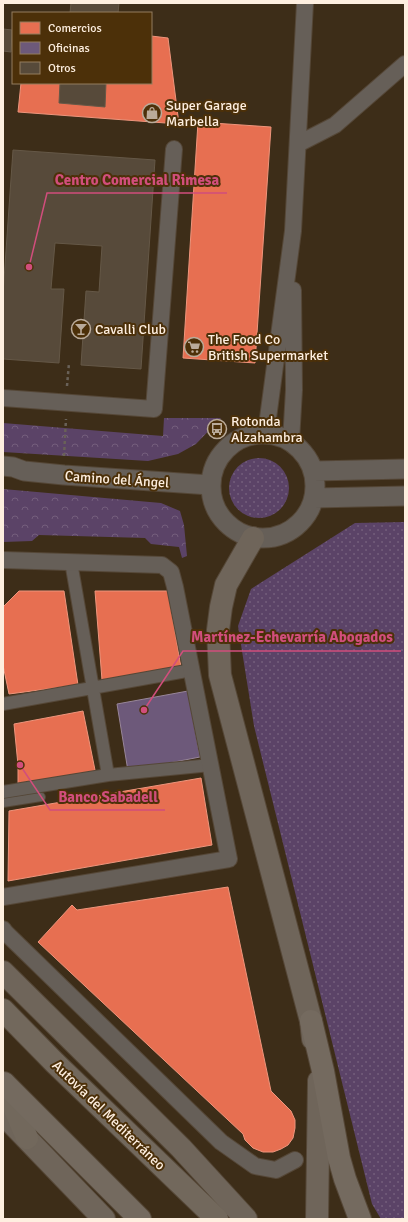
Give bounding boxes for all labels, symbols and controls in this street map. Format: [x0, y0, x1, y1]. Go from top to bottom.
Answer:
legend [12, 12, 152, 84]
text: Comercios [48, 21, 102, 36]
text: Oficinas [48, 41, 90, 56]
text: Otros [48, 61, 76, 76]
place label: Super Garage Marbella [166, 97, 247, 130]
shop icon: Super Garage Marbella [141, 102, 163, 124]
callout: Centro Comercial Rimesa [47, 166, 227, 193]
text: Centro Comercial Rimesa [55, 171, 220, 189]
bar icon: Cavalli Club [70, 318, 92, 340]
place label: Cavalli Club [95, 321, 166, 338]
place label: The Food Co British Supermarket [208, 331, 328, 364]
supermarket icon: The Food Co British Supermarket [183, 336, 205, 358]
place label: Rotonda Alzahambra [231, 413, 303, 446]
bus stop icon: Rotonda Alzahambra [206, 418, 228, 440]
street label: Camino del Ángel [64, 467, 170, 492]
callout: Martínez-Echevarría Abogados [183, 624, 401, 651]
text: Martínez-Echevarría Abogados [191, 628, 393, 646]
callout: Banco Sabadell [50, 783, 165, 810]
text: Banco Sabadell [58, 788, 158, 806]
street label: Autovía del Mediterráneo [49, 1057, 169, 1174]

